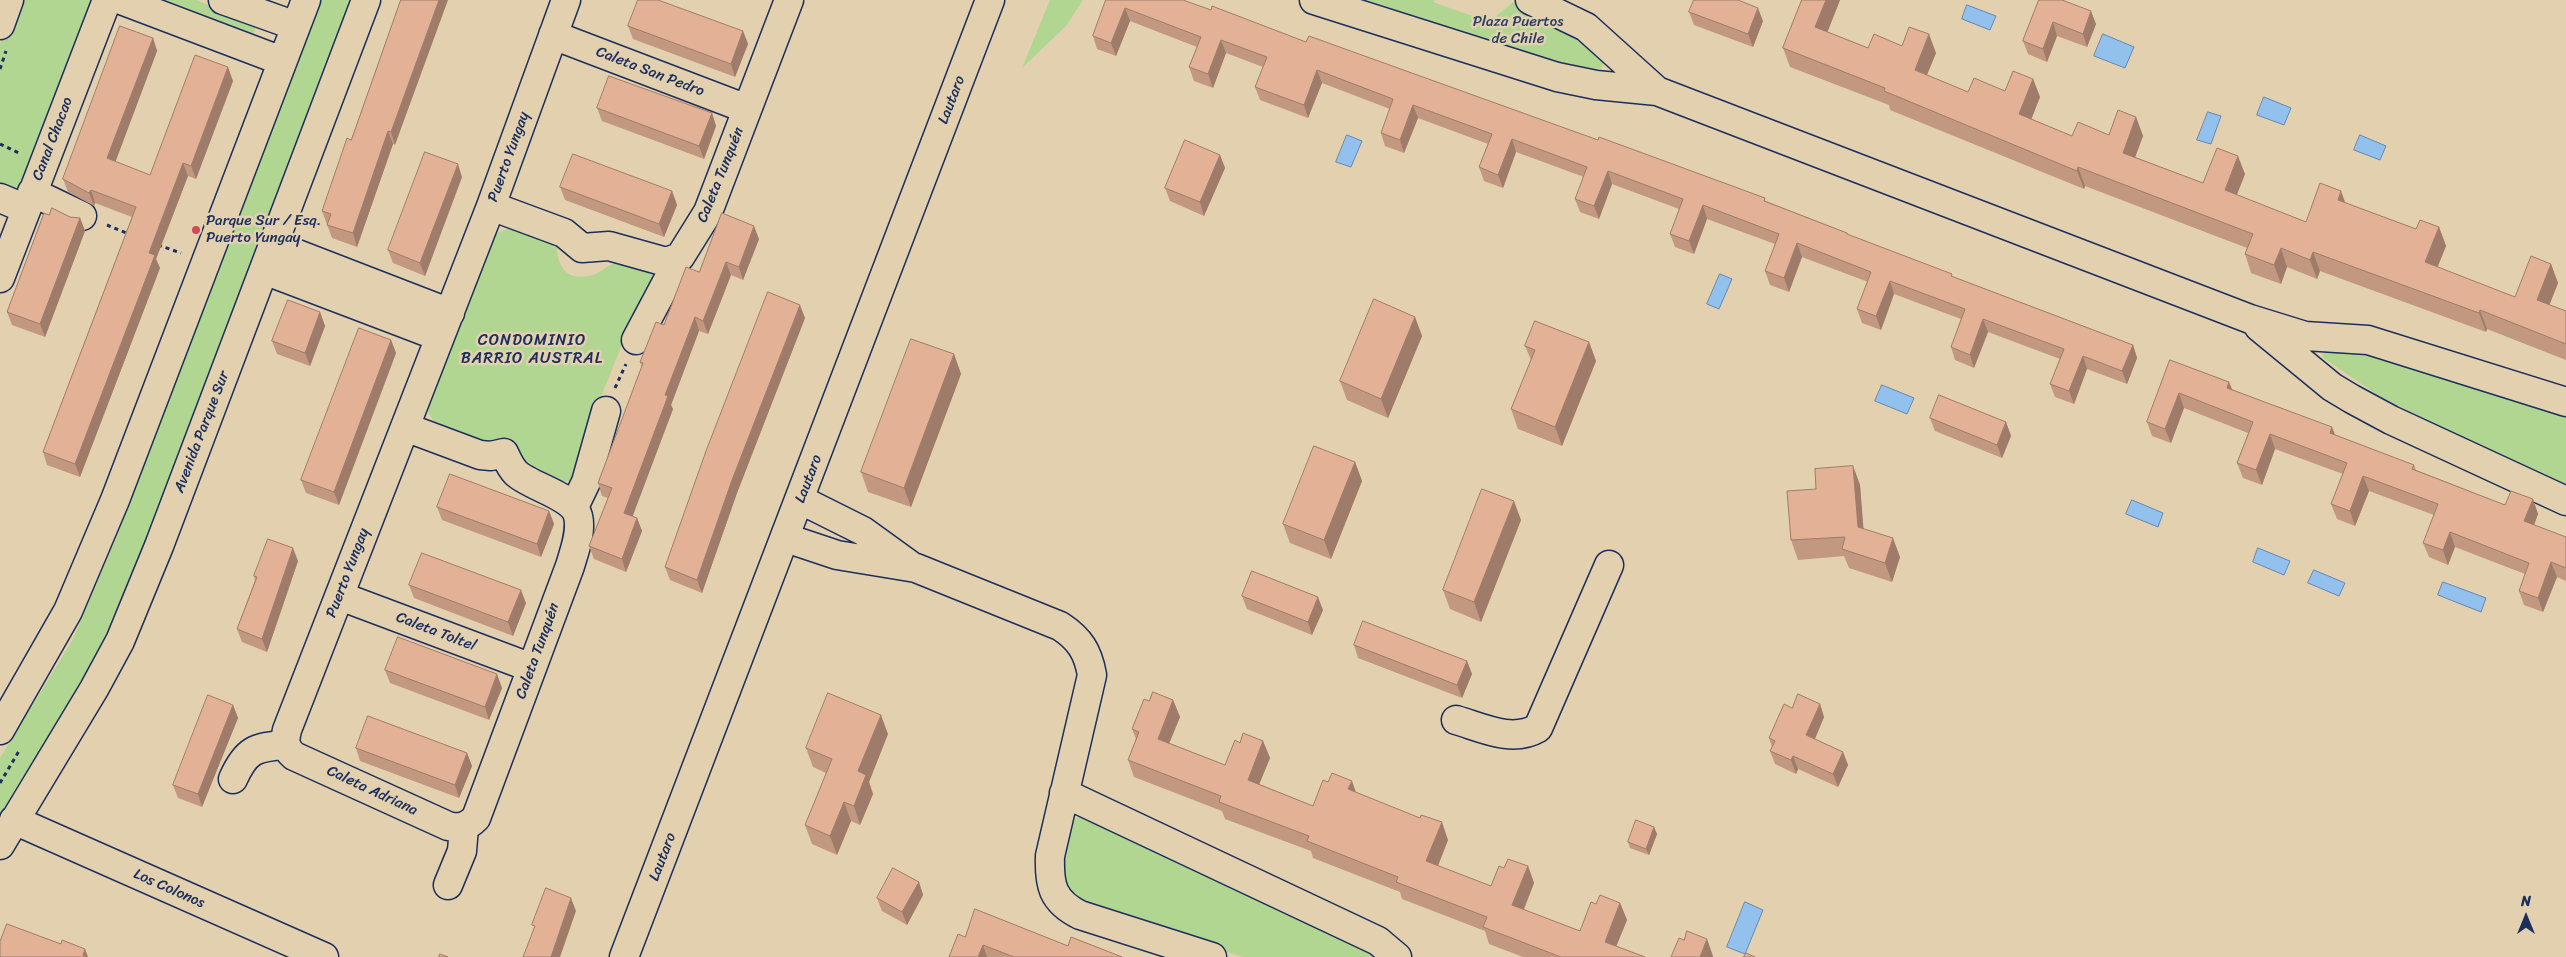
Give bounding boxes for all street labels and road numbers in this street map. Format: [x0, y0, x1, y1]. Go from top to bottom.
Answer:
street label: Caleta San Pedro [593, 43, 707, 101]
street label: Lautaro [935, 73, 969, 127]
street label: Canal Chacao [29, 95, 77, 183]
street label: Puerto Yungay [484, 110, 534, 204]
street label: Caleta Tunquén [694, 125, 748, 225]
street label: Avenida Parque Sur [170, 369, 234, 495]
street label: Lautaro [792, 452, 826, 506]
street label: Puerto Yungay [323, 526, 373, 620]
street label: Caleta Tunquén [512, 600, 564, 702]
street label: Caleta Toltel [393, 608, 479, 656]
street label: Caleta Adriana [324, 762, 420, 820]
street label: Lautaro [646, 830, 680, 884]
street label: Los Colonos [131, 865, 207, 913]

